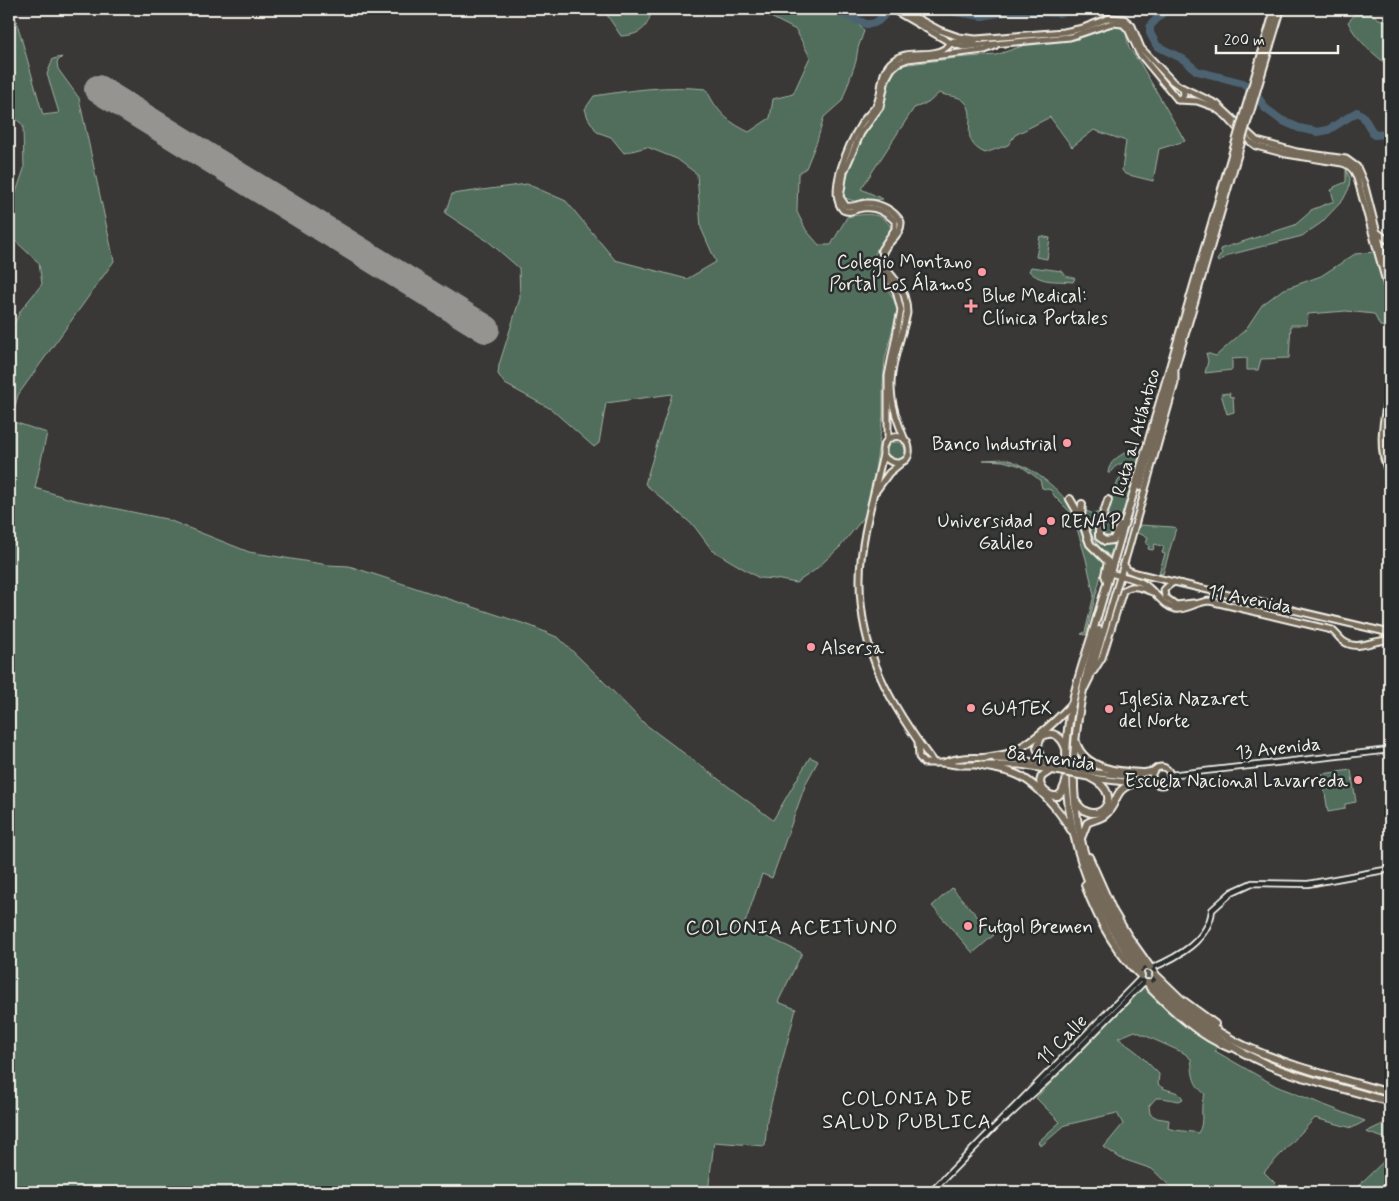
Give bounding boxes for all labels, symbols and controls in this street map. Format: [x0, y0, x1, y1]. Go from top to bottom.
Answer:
scale bar [1216, 22, 1339, 54]
text: 200 m [1224, 31, 1265, 51]
place label: Colegio Montano Portal Los Álamos [829, 250, 972, 297]
marker: Colegio Montano Portal Los Álamos [976, 266, 988, 278]
place label: Blue Medical: Clínica Portales [982, 284, 1109, 331]
marker: Blue Medical: Clínica Portales [964, 299, 978, 313]
street label: Ruta al Atlántico [1106, 366, 1167, 499]
place label: Banco Industrial [932, 432, 1057, 457]
marker: Banco Industrial [1061, 437, 1073, 449]
place label: Universidad Galileo [938, 509, 1033, 556]
place label: RENAP [1061, 510, 1121, 535]
marker: RENAP [1045, 515, 1057, 527]
marker: Universidad Galileo [1037, 525, 1049, 537]
street label: 11 Avenida [1205, 579, 1294, 620]
place label: Alsersa [821, 636, 884, 661]
marker: Alsersa [805, 641, 817, 653]
place label: Iglesia Nazaret del Norte [1119, 687, 1249, 734]
place label: GUATEX [981, 697, 1052, 722]
marker: GUATEX [965, 702, 977, 714]
marker: Iglesia Nazaret del Norte [1103, 703, 1115, 715]
street label: 13 Avenida [1234, 732, 1322, 765]
street label: 8a Avenida [1005, 740, 1097, 777]
place label: Escuela Nacional Lavarreda [1125, 769, 1349, 794]
marker: Escuela Nacional Lavarreda [1352, 774, 1364, 786]
district label: COLONIA ACEITUNO [686, 915, 898, 942]
place label: Futgol Bremen [978, 915, 1093, 942]
marker: Futgol Bremen [962, 920, 974, 932]
street label: 11 Calle [1031, 1009, 1093, 1071]
district label: COLONIA DE SALUD PUBLICA [822, 1086, 992, 1136]

